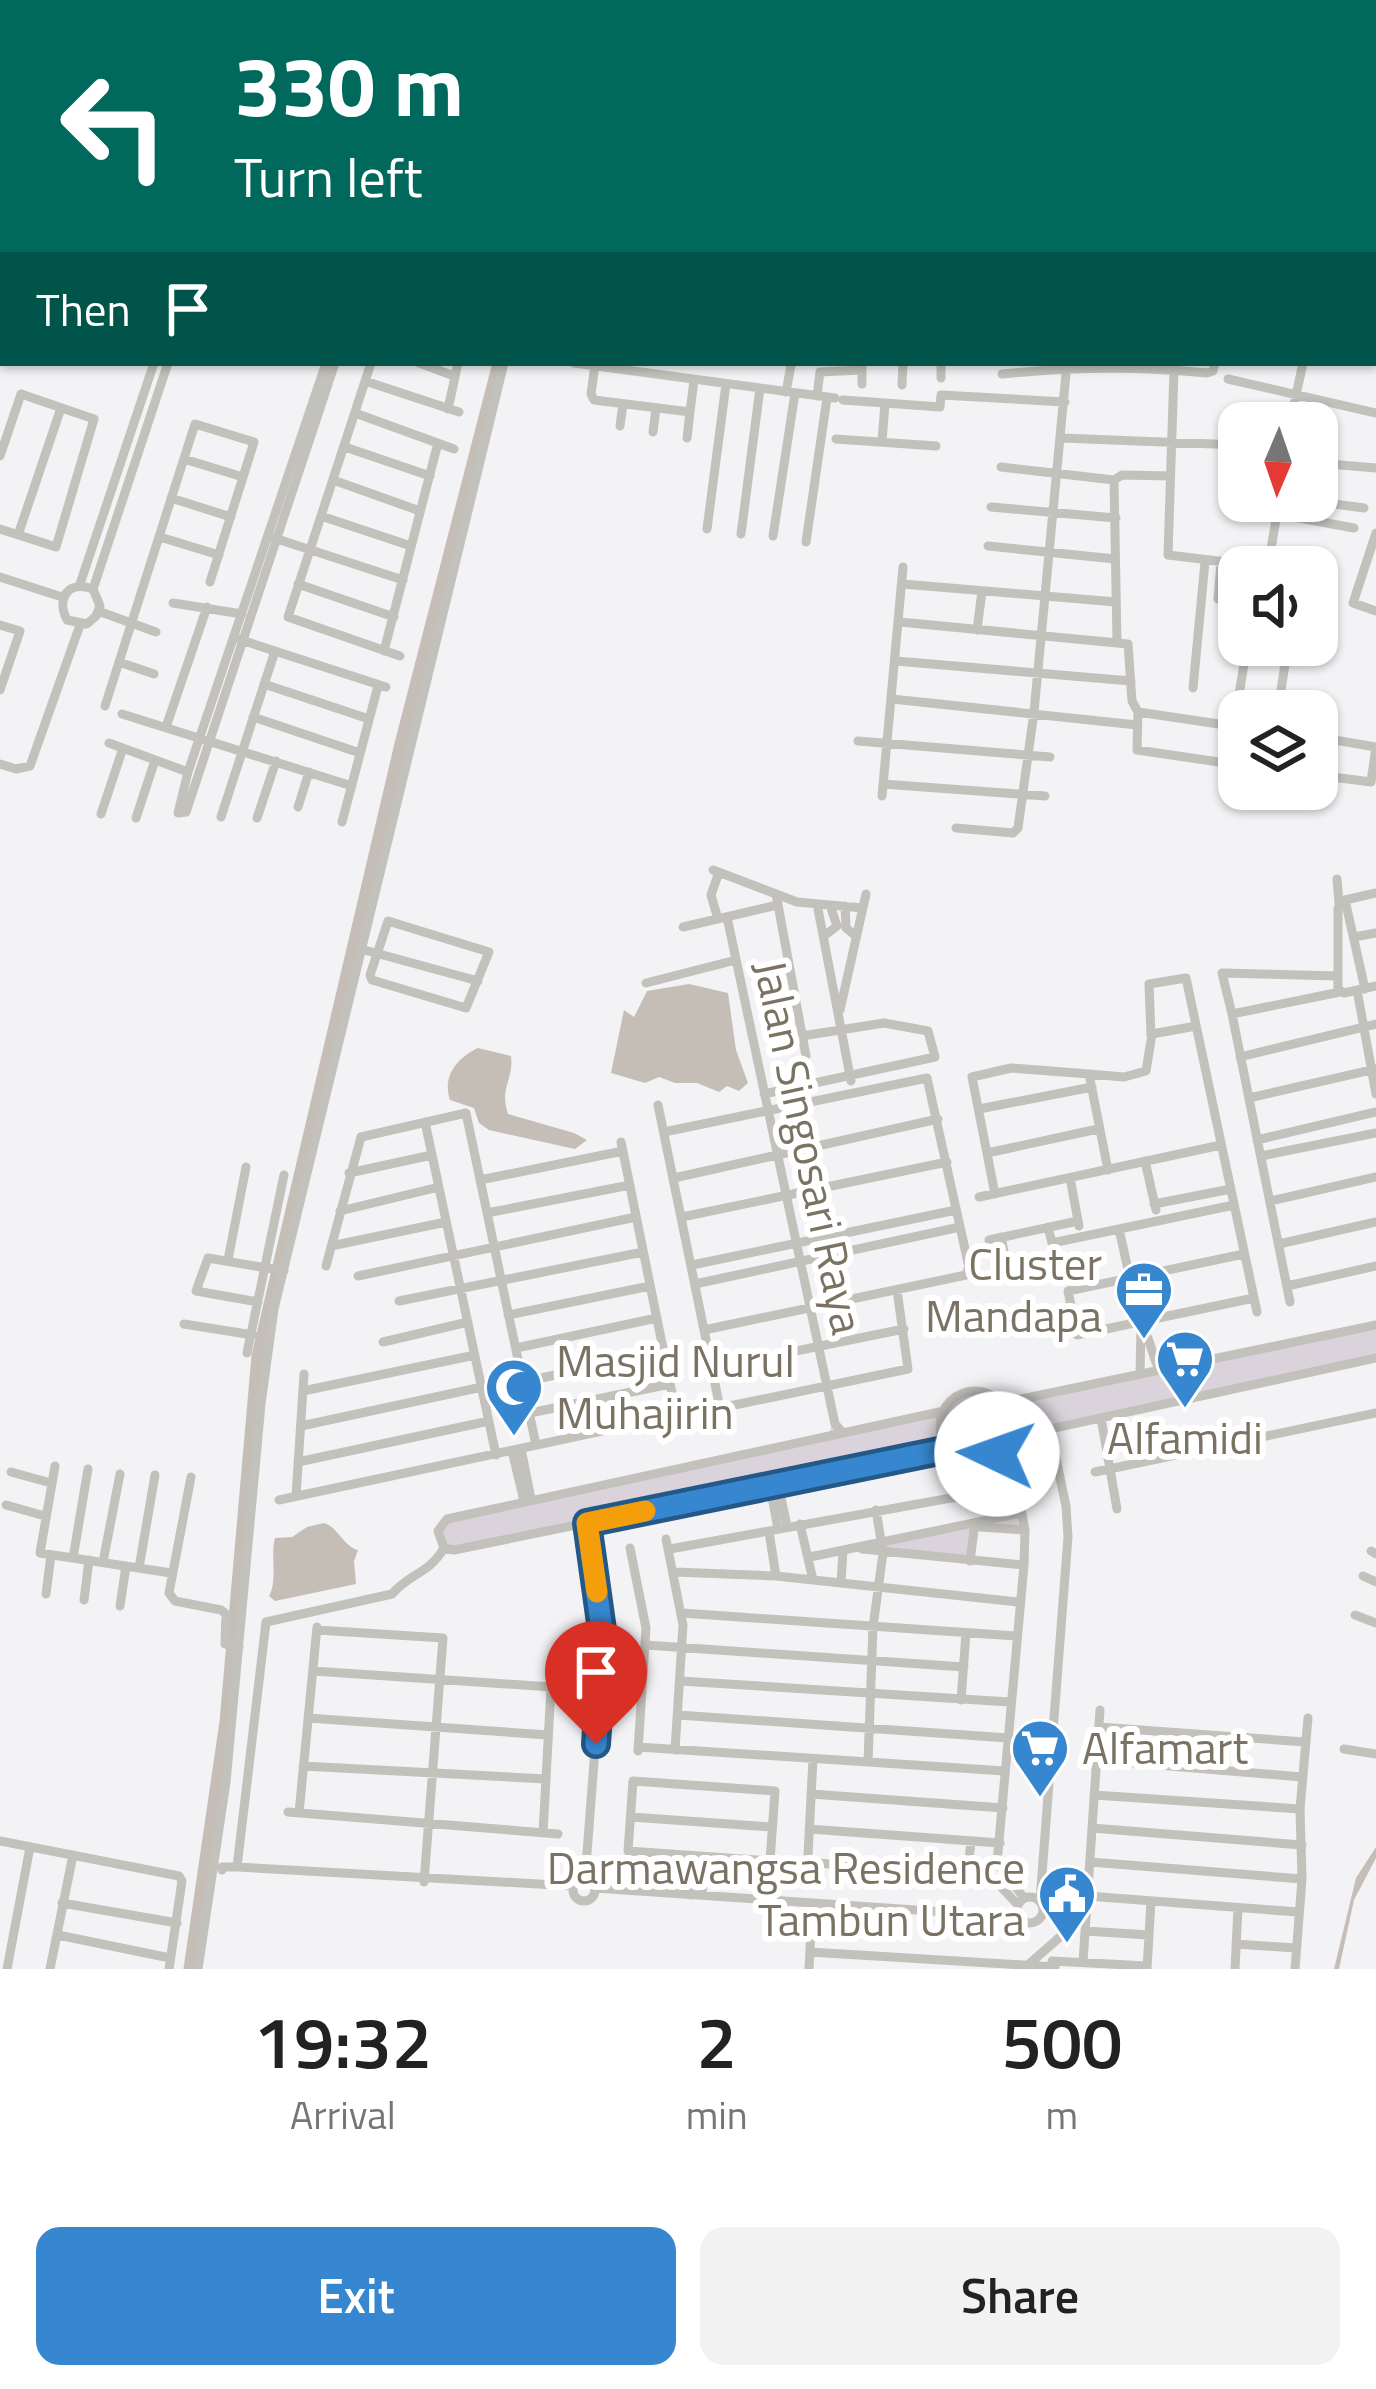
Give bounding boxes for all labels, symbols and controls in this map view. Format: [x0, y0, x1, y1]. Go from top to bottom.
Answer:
text: 330 m [234, 21, 464, 149]
icon: left [36, 48, 192, 204]
text: Turn left [234, 136, 423, 218]
text: Then [36, 275, 131, 343]
icon: arrive [155, 276, 221, 342]
north arrow [1218, 402, 1338, 522]
map controls [1218, 402, 1338, 810]
button: sound [1218, 546, 1338, 666]
button: layers [1218, 690, 1338, 810]
street label: Jalan Singosari Raya [737, 954, 883, 1340]
place label: Cluster Mandapa [925, 1229, 1102, 1349]
office icon: Cluster Mandapa [1113, 1259, 1175, 1341]
place label: Masjid Nurul Muhajirin [556, 1326, 795, 1446]
supermarket icon: Alfamidi [1154, 1328, 1216, 1410]
mosque icon: Masjid Nurul Muhajirin [483, 1356, 545, 1438]
position arrow [934, 1391, 1060, 1517]
place label: Alfamidi [1107, 1403, 1263, 1471]
pin [545, 1621, 647, 1744]
icon: arrive [563, 1639, 629, 1705]
place label: Alfamart [1082, 1713, 1248, 1781]
supermarket icon: Alfamart [1009, 1717, 1071, 1799]
place label: Darmawangsa Residence Tambun Utara [547, 1833, 1025, 1953]
public building icon: Darmawangsa Residence Tambun Utara [1036, 1863, 1098, 1945]
text: 19:32 [254, 1986, 432, 2096]
text: 2 [697, 1986, 737, 2096]
text: 500 [1001, 1986, 1122, 2096]
text: Arrival [290, 2085, 396, 2144]
text: min [686, 2085, 748, 2144]
text: m [1046, 2085, 1078, 2144]
button: Exit [36, 2227, 676, 2365]
button: Share [700, 2227, 1340, 2365]

